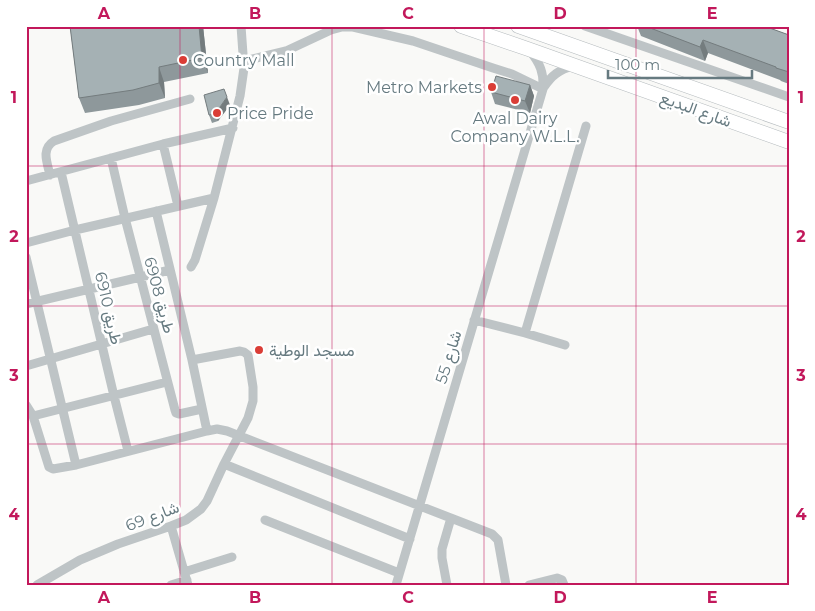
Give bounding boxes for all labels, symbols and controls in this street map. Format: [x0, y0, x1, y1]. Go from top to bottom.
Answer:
text: A [97, 4, 111, 23]
text: B [249, 4, 261, 23]
text: C [402, 4, 414, 23]
text: D [553, 4, 567, 23]
text: E [707, 4, 717, 23]
scale bar [608, 48, 751, 80]
place label: Country Mall [193, 51, 295, 70]
marker: Country Mall [177, 54, 189, 66]
text: 100 m [615, 55, 660, 74]
place label: Metro Markets [366, 78, 482, 97]
marker: Metro Markets [486, 81, 498, 93]
text: 1 [11, 88, 17, 107]
street label: شارع البديع [657, 88, 734, 133]
text: 1 [798, 88, 804, 107]
marker: Awal Dairy Company W.L.L. [509, 94, 521, 106]
place label: Price Pride [227, 104, 314, 123]
marker: Price Pride [211, 107, 223, 119]
place label: Awal Dairy Company W.L.L. [451, 109, 579, 146]
text: 2 [9, 227, 19, 246]
text: 2 [796, 227, 806, 246]
street label: طريق 6908 [139, 255, 179, 336]
street label: طريق 6910 [90, 270, 126, 347]
street label: شارع 55 [431, 328, 467, 387]
place label: مسجد الوطية [269, 341, 355, 361]
marker: مسجد الوطية [253, 344, 265, 356]
text: 3 [8, 366, 19, 385]
text: 3 [795, 366, 806, 385]
street label: شارع 69 [123, 498, 182, 537]
text: 4 [8, 505, 20, 524]
text: 4 [795, 505, 807, 524]
text: A [97, 588, 111, 607]
text: B [249, 588, 261, 607]
text: C [402, 588, 414, 607]
text: D [553, 588, 567, 607]
text: E [707, 588, 717, 607]

